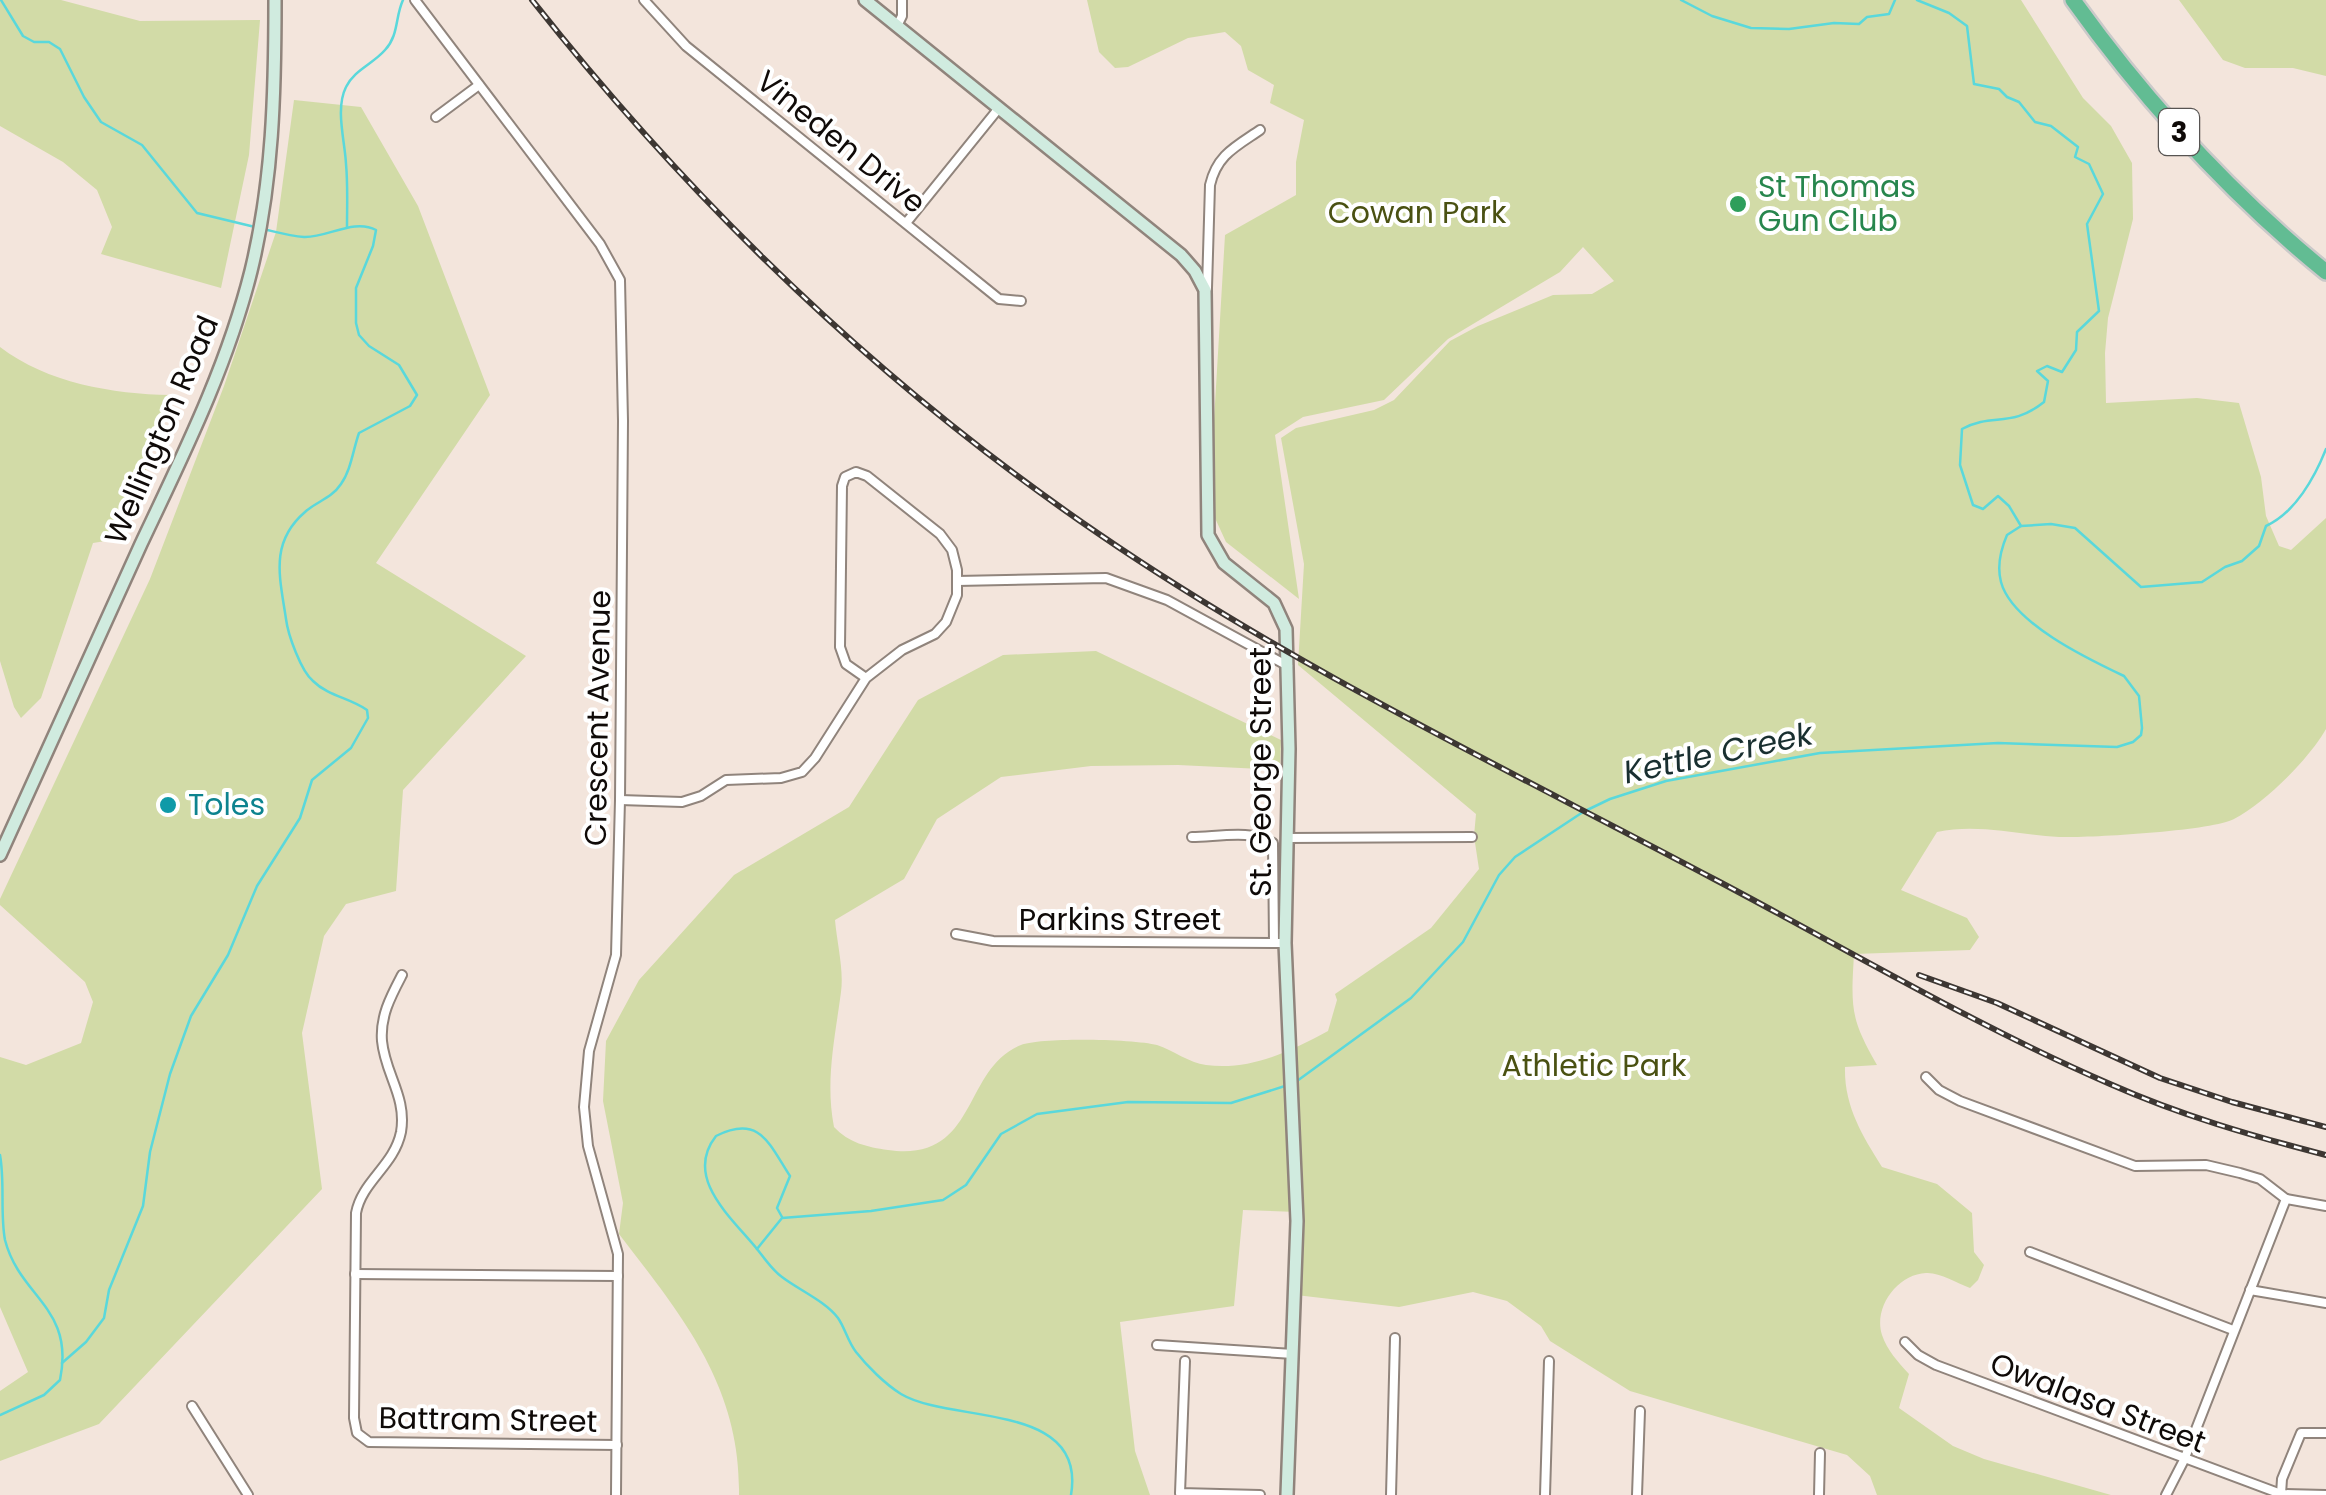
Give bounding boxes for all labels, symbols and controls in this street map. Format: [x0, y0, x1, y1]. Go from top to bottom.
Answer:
street label: Vineden Drive [747, 60, 935, 223]
road number: 3 [2159, 109, 2199, 155]
place label: St Thomas Gun Club [1758, 165, 1916, 242]
park label: Cowan Park [1328, 191, 1507, 234]
marker: St Thomas Gun Club [1727, 193, 1749, 215]
street label: Wellington Road [94, 309, 229, 551]
street label: Crescent Avenue [574, 590, 621, 846]
street label: St. George Street [1239, 647, 1282, 897]
water label: Kettle Creek [1619, 710, 1818, 795]
place label: Toles [188, 783, 265, 826]
marker: Toles [157, 794, 179, 816]
street label: Parkins Street [1019, 898, 1221, 941]
park label: Athletic Park [1501, 1044, 1687, 1087]
street label: Owalasa Street [1984, 1342, 2212, 1463]
street label: Battram Street [378, 1396, 598, 1443]

